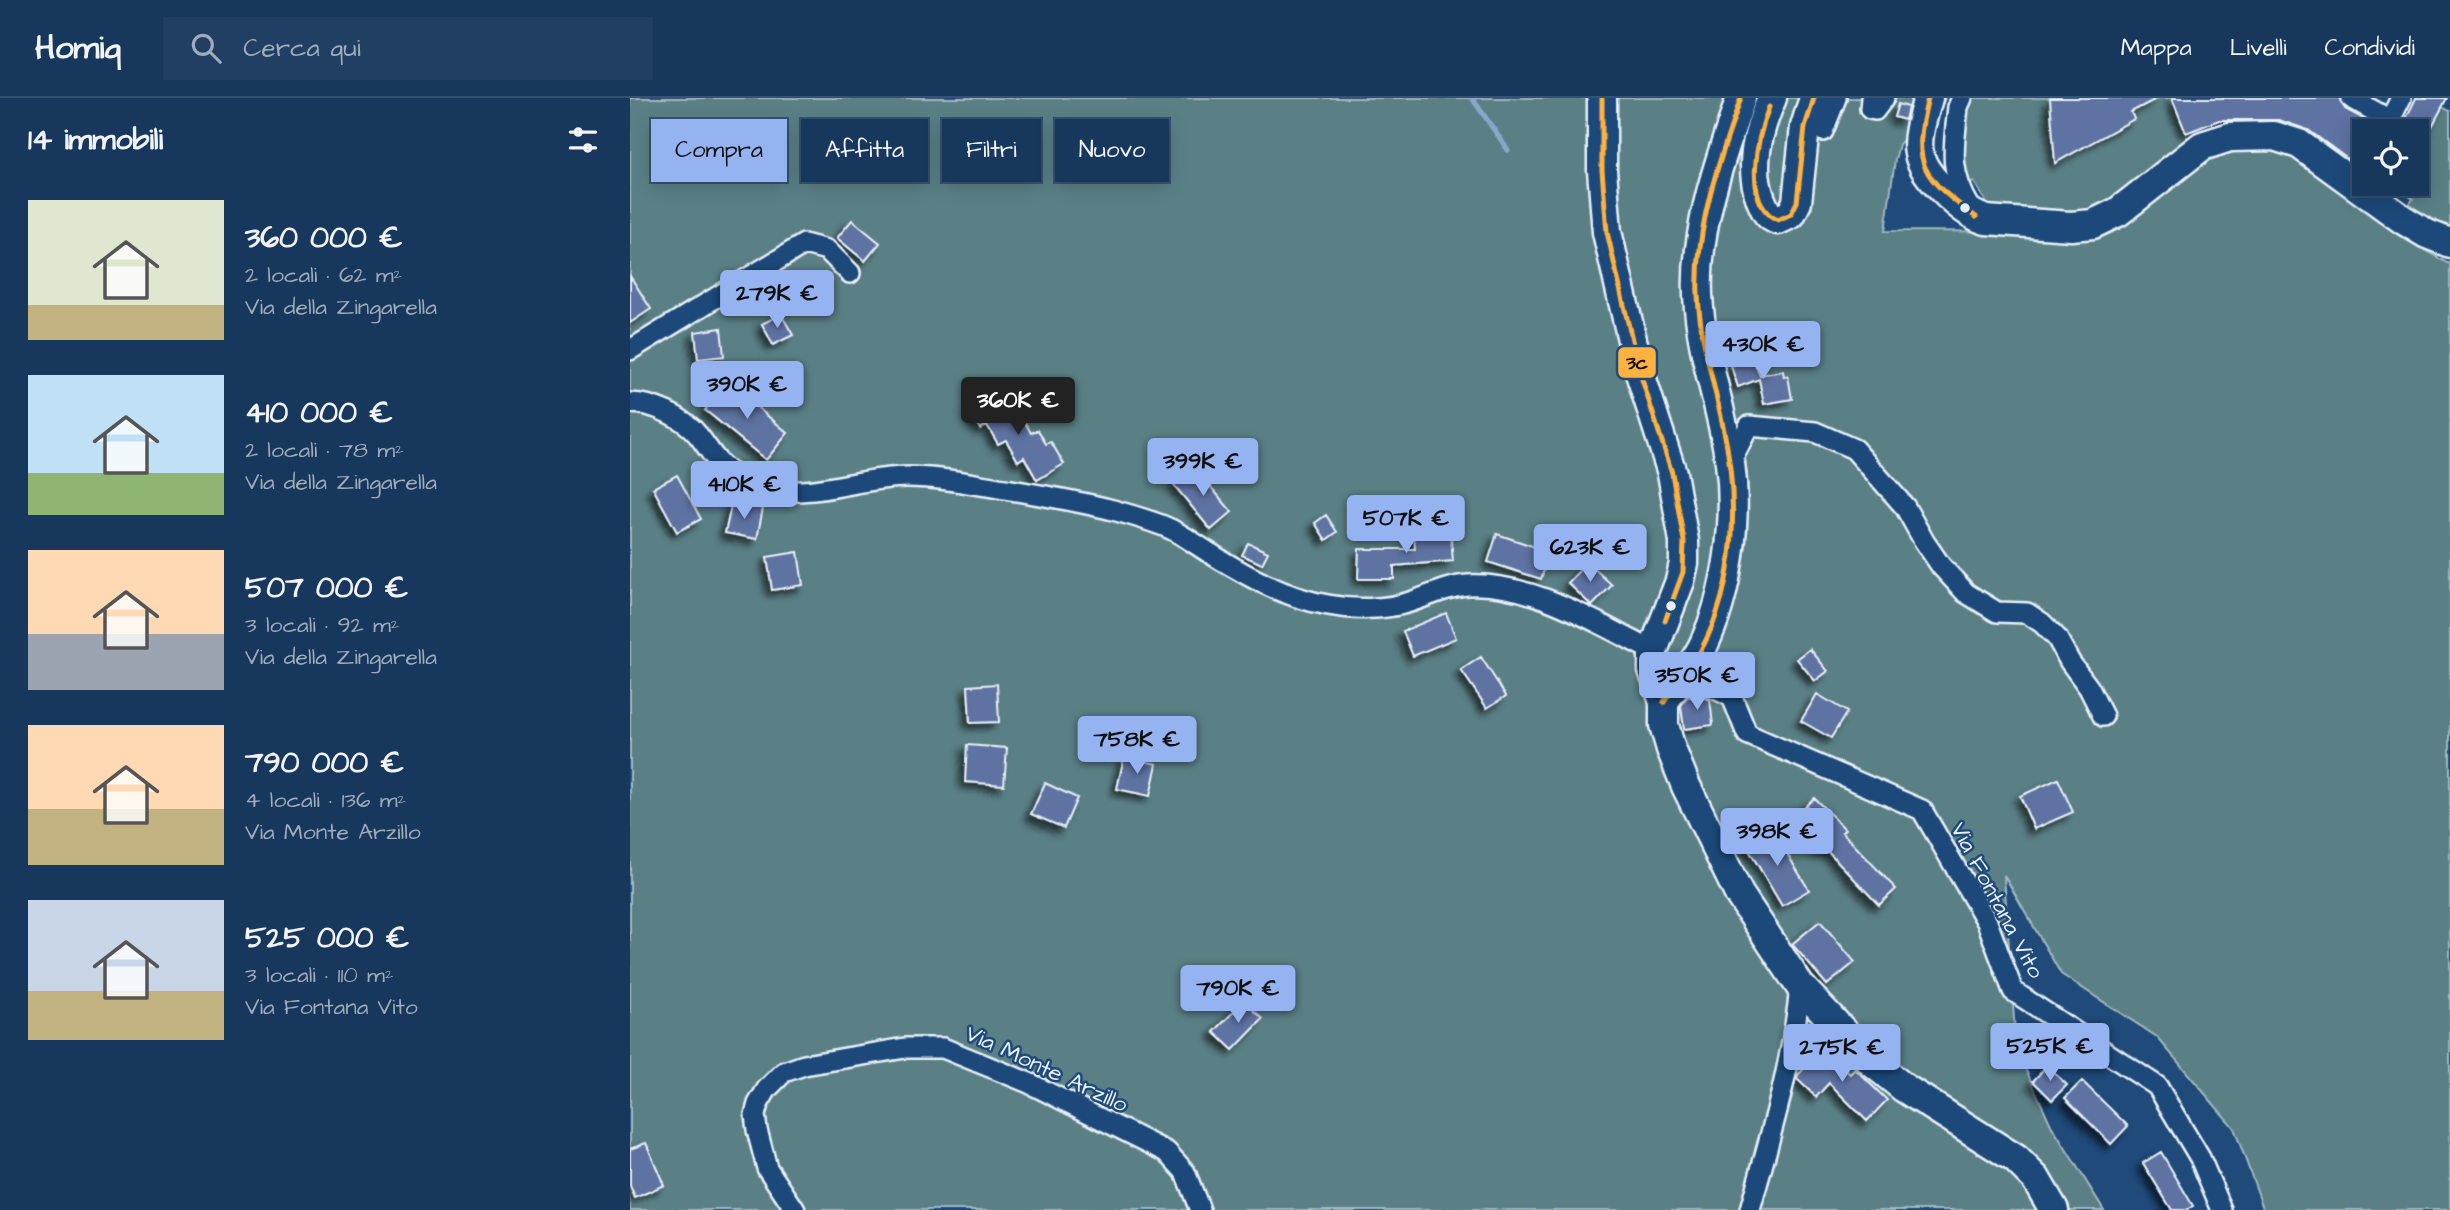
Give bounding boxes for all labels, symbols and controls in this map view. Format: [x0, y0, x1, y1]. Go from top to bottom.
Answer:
search box [163, 17, 653, 80]
text: Homiq [35, 25, 121, 71]
icon: search [187, 29, 225, 67]
text: Cerca qui [243, 30, 361, 66]
text: Mappa [2121, 31, 2192, 65]
text: Livelli [2230, 31, 2287, 65]
text: Condividi [2325, 31, 2415, 65]
text: 14 immobili [28, 119, 163, 161]
chip: Compra [651, 119, 787, 182]
chip: Affitta [801, 119, 928, 182]
chip: Filtri [942, 119, 1041, 182]
chip: Nuovo [1055, 119, 1169, 182]
map controls [2352, 119, 2429, 196]
button: locate [2352, 119, 2429, 196]
icon: filters [564, 121, 602, 159]
unlabelled marker [1958, 201, 1972, 215]
text: 360 000 € [245, 217, 403, 259]
icon: home [84, 228, 168, 312]
text: 2 locali · 62 m² [245, 259, 402, 291]
pin: 279K € [720, 271, 834, 330]
text: 279K € [736, 277, 818, 309]
text: Via della Zingarella [245, 291, 437, 323]
pin: 430K € [1706, 322, 1820, 381]
text: 430K € [1721, 328, 1805, 360]
line badge: 3c [1617, 346, 1657, 379]
text: 3c [1625, 350, 1648, 377]
pin: 390K € [690, 362, 804, 421]
text: 390K € [707, 368, 787, 400]
pin: 360K € [961, 378, 1075, 437]
text: 360K € [977, 384, 1059, 416]
text: 410 000 € [245, 392, 393, 434]
icon: home [84, 403, 168, 487]
text: 2 locali · 78 m² [245, 434, 404, 466]
pin: 399K € [1146, 438, 1260, 498]
text: 399K € [1163, 445, 1243, 477]
pin: 410K € [687, 462, 801, 521]
text: Via della Zingarella [245, 466, 437, 498]
text: 410K € [707, 468, 781, 500]
pin: 507K € [1349, 496, 1463, 555]
text: 507K € [1363, 502, 1449, 534]
pin: 623K € [1533, 524, 1647, 584]
text: 623K € [1550, 531, 1630, 563]
text: 507 000 € [245, 567, 408, 609]
icon: home [84, 578, 168, 662]
unlabelled marker [1664, 599, 1678, 613]
text: 3 locali · 92 m² [245, 609, 399, 641]
text: Via della Zingarella [245, 641, 437, 673]
pin: 350K € [1640, 652, 1754, 712]
text: 350K € [1655, 659, 1739, 691]
pin: 758K € [1080, 716, 1194, 776]
text: 758K € [1094, 723, 1180, 755]
text: 790 000 € [245, 742, 404, 784]
icon: home [84, 753, 168, 837]
text: 4 locali · 136 m² [245, 784, 406, 816]
pin: 398K € [1720, 808, 1834, 868]
text: 398K € [1736, 815, 1818, 847]
text: Via Monte Arzillo [245, 816, 421, 848]
street label: Via Fontana Vito [1942, 817, 2052, 984]
text: 525 000 € [245, 917, 409, 959]
icon: home [84, 928, 168, 1012]
text: 3 locali · 110 m² [245, 959, 394, 991]
pin: 790K € [1181, 965, 1295, 1025]
text: 790K € [1196, 972, 1280, 1004]
text: Via Fontana Vito [245, 991, 418, 1023]
street label: Via Monte Arzillo [960, 1017, 1133, 1121]
pin: 275K € [1785, 1024, 1899, 1084]
pin: 525K € [1993, 1024, 2107, 1083]
text: 525K € [2006, 1030, 2094, 1062]
text: 275K € [1799, 1031, 1885, 1063]

